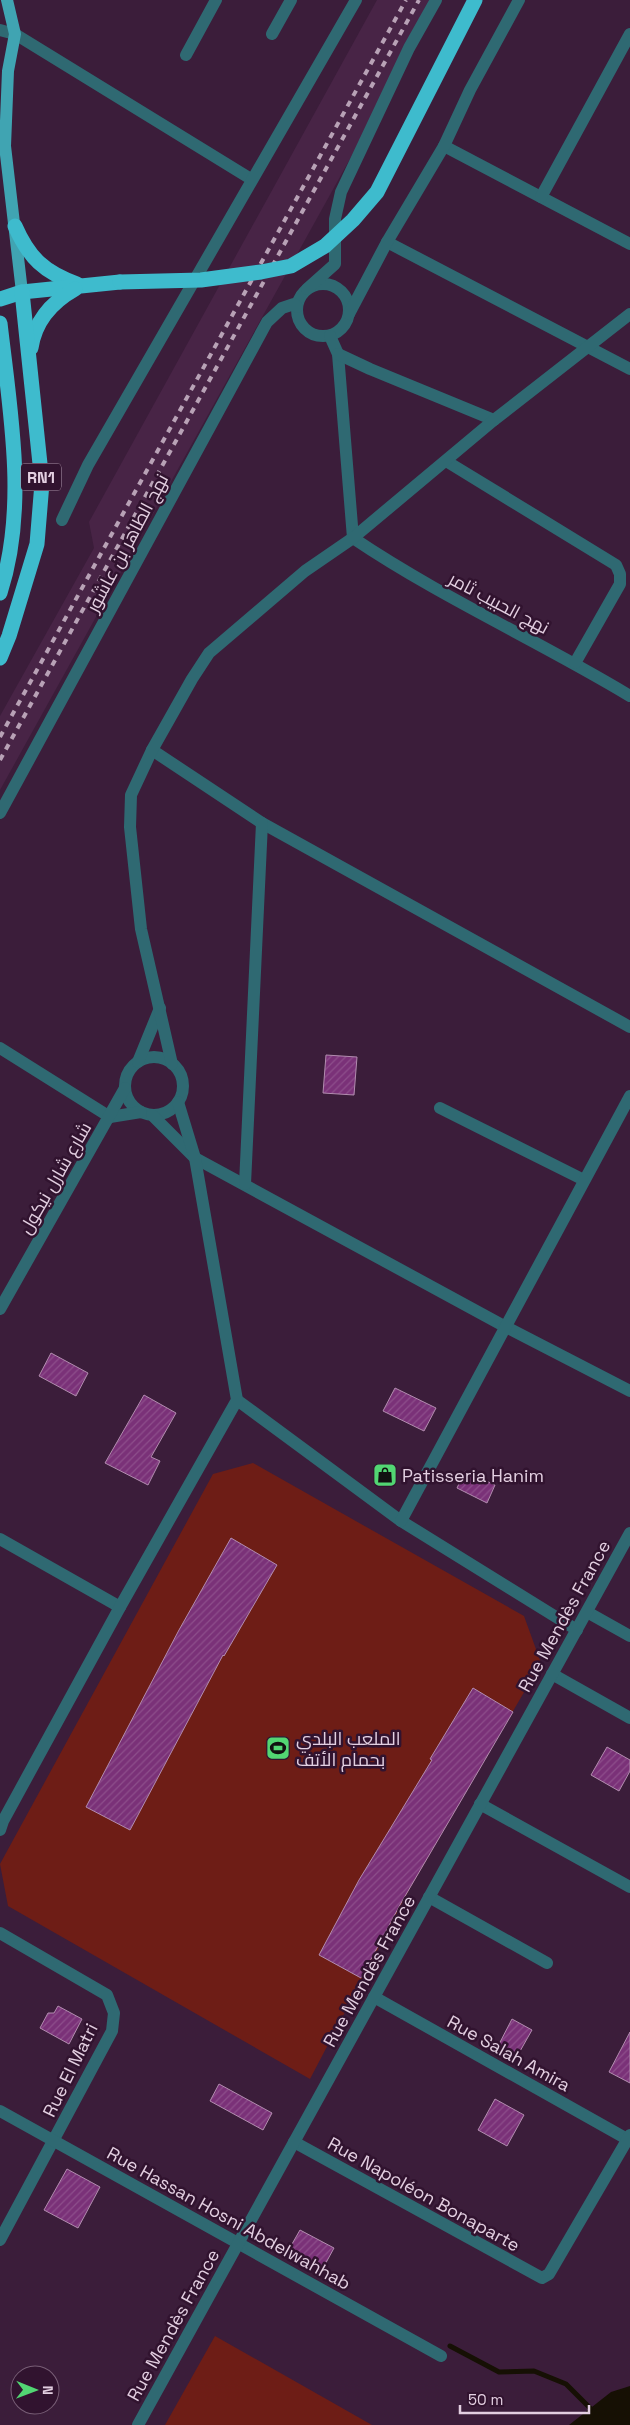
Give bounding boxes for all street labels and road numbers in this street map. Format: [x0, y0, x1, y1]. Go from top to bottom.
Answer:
road number: RN1 [21, 464, 61, 491]
street label: نهج الطاهر بن عاشور [80, 470, 174, 618]
street label: نهج الحبيب ثامر [444, 566, 553, 640]
street label: شارع شارل نيكول [14, 1118, 97, 1239]
street label: Rue Mendès France [513, 1536, 615, 1696]
street label: Rue Mendès France [318, 1891, 420, 2051]
street label: Rue Salah Amira [443, 2010, 575, 2096]
street label: Rue El Matri [37, 2019, 103, 2121]
street label: Rue Napoléon Bonaparte [324, 2132, 524, 2256]
street label: Rue Hassan Hosni Abdelwahhab [103, 2141, 355, 2295]
street label: Rue Mendès France [122, 2245, 224, 2405]

